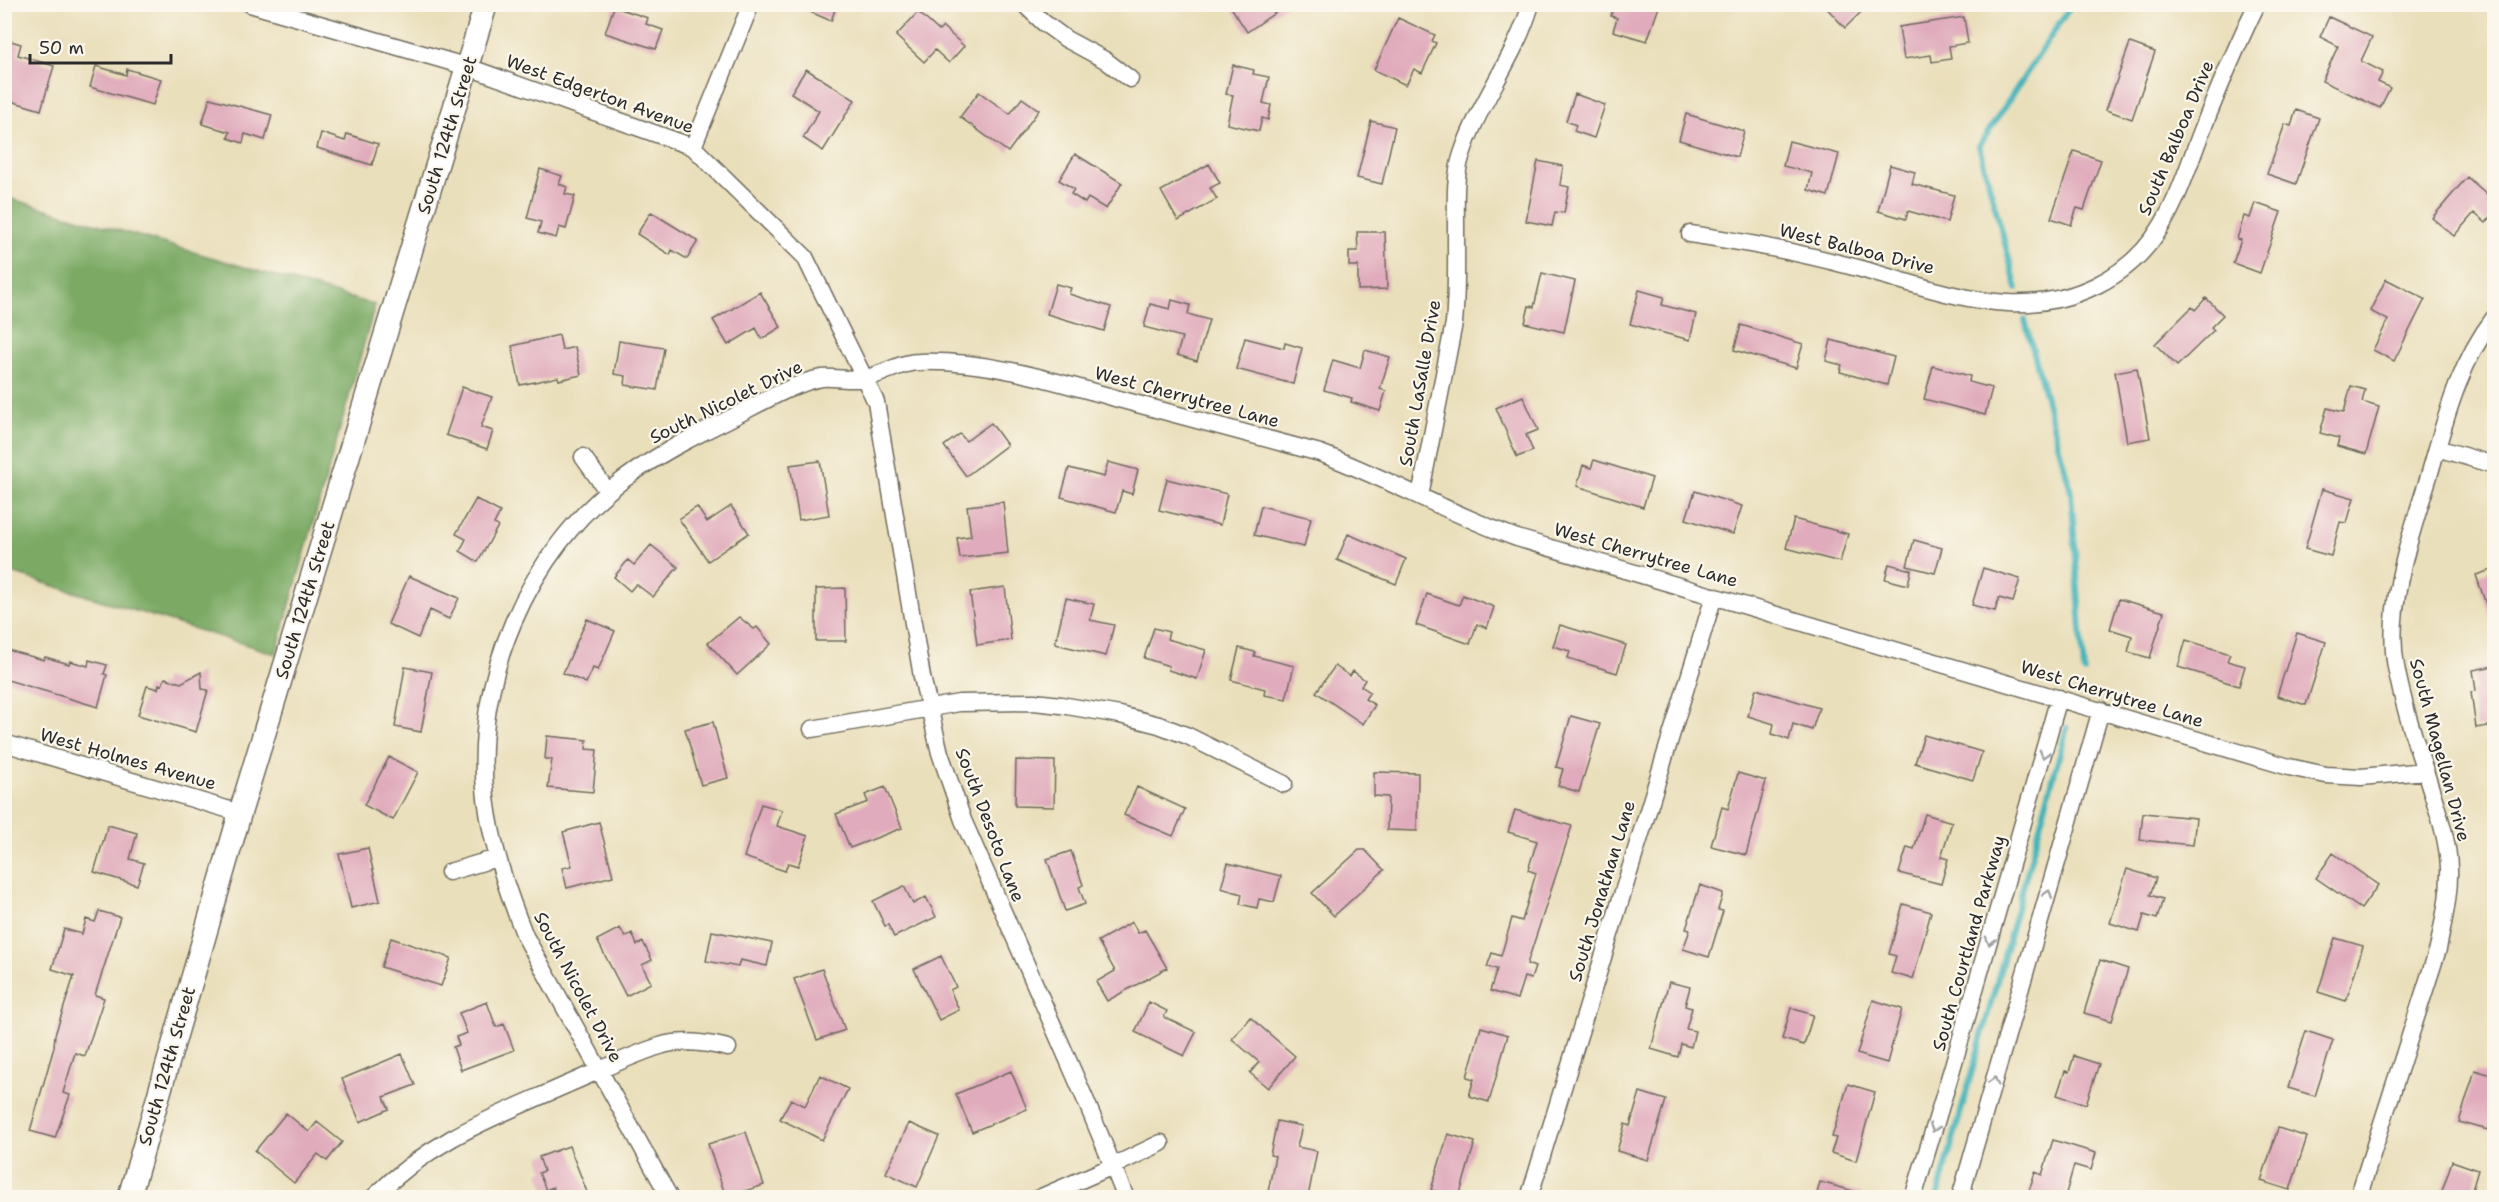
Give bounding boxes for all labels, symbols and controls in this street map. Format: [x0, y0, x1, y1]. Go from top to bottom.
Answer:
scale bar [30, 27, 171, 65]
text: 50 m [39, 36, 84, 60]
street label: West Edgerton Avenue [503, 49, 697, 139]
street label: South 124th Street [411, 53, 483, 217]
street label: South Balboa Drive [2133, 57, 2219, 219]
street label: West Balboa Drive [1777, 218, 1937, 280]
street label: South LaSalle Drive [1394, 298, 1446, 468]
street label: South Nicolet Drive [645, 355, 807, 449]
street label: West Cherrytree Lane [1092, 361, 1282, 433]
street label: West Cherrytree Lane [1551, 517, 1741, 593]
street label: South 124th Street [269, 518, 341, 682]
street label: West Cherrytree Lane [2017, 655, 2207, 733]
street label: South Magellan Drive [2404, 656, 2476, 844]
street label: West Holmes Avenue [37, 722, 219, 796]
street label: South Desoto Lane [950, 745, 1030, 905]
one-way arrow [2039, 748, 2051, 759]
street label: South Jonathan Lane [1563, 797, 1641, 985]
street label: South Courtland Parkway [1927, 832, 2011, 1054]
one-way arrow [2041, 889, 2053, 899]
street label: South Nicolet Drive [528, 907, 628, 1067]
one-way arrow [1985, 935, 1997, 946]
street label: South 124th Street [133, 984, 201, 1148]
one-way arrow [1986, 1076, 1999, 1086]
one-way arrow [1929, 1122, 1941, 1133]

